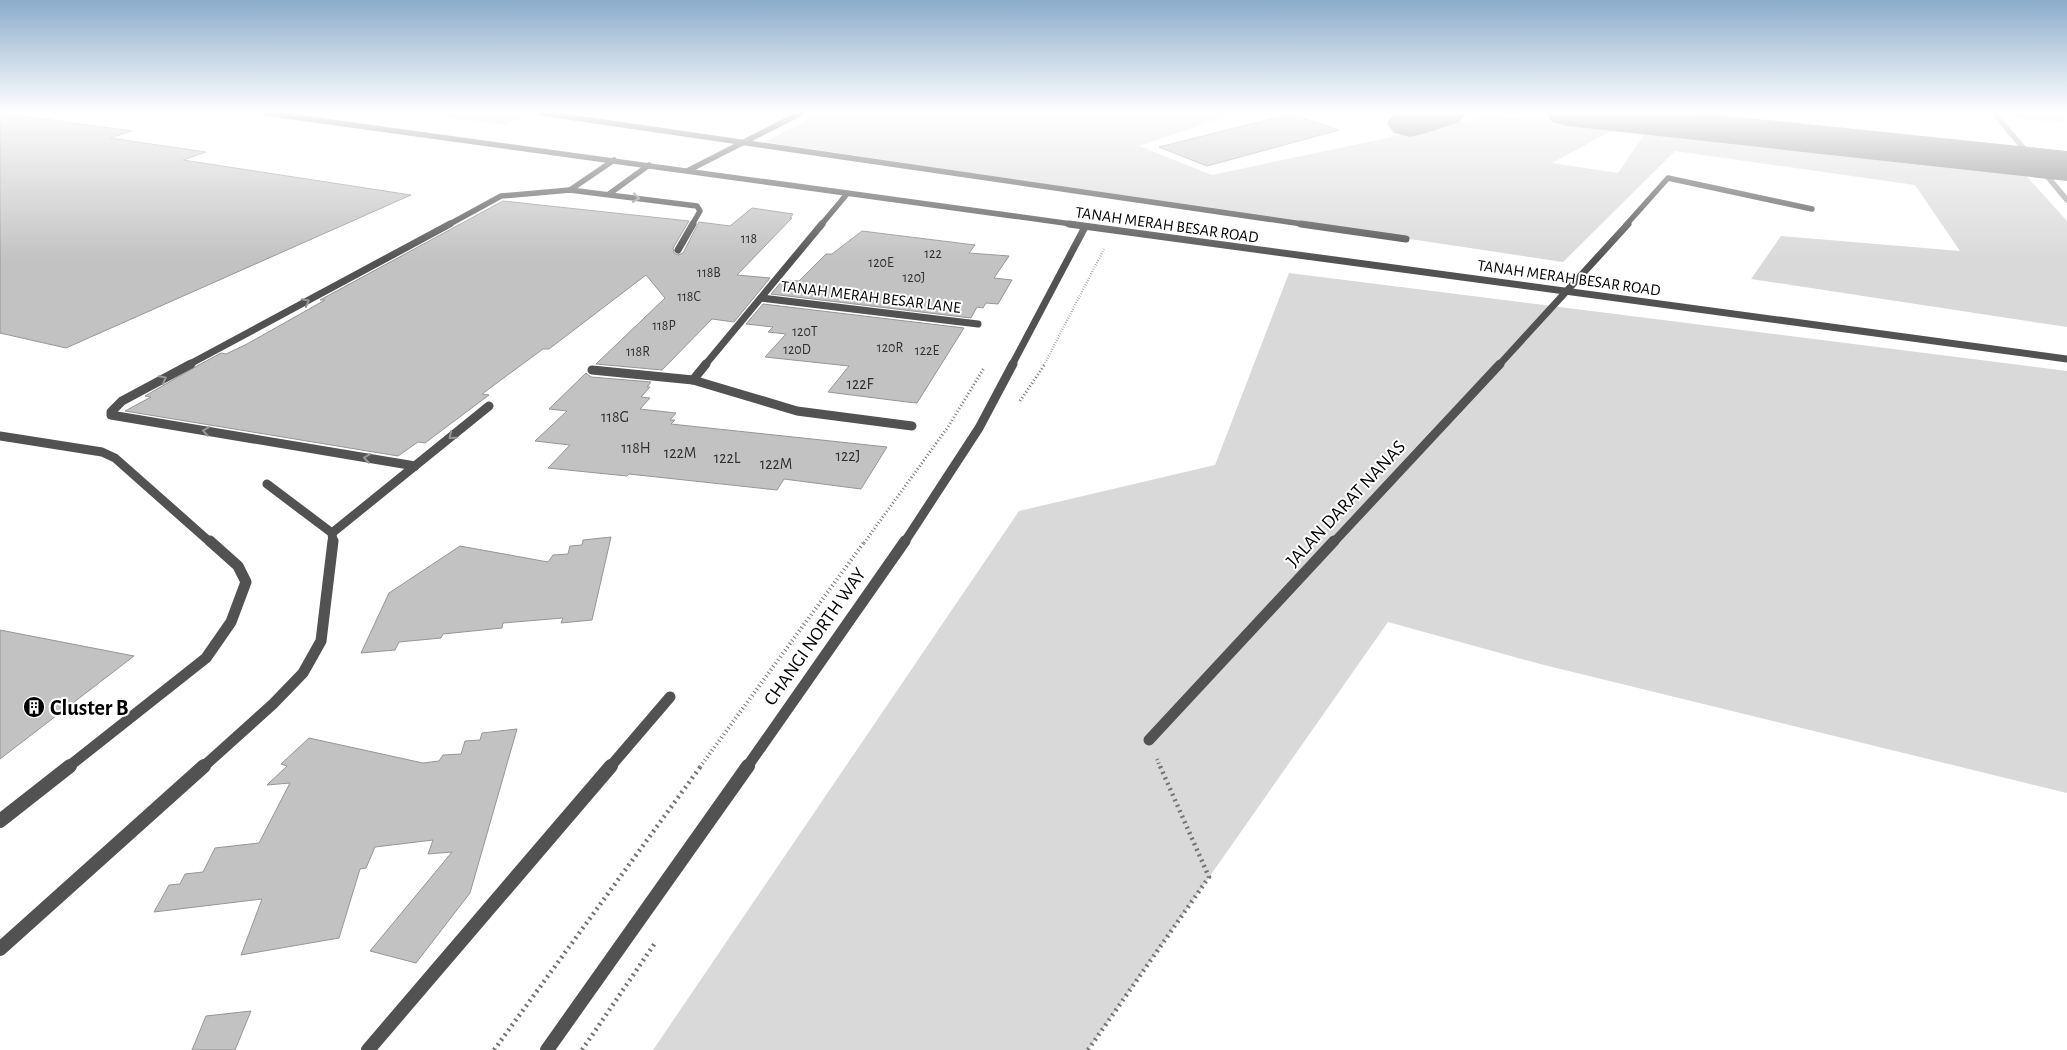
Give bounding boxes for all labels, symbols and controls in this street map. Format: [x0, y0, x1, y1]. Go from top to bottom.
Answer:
one-way arrow [632, 192, 640, 202]
street label: TANAH MERAH BESAR ROAD [1074, 204, 1260, 246]
house number: 118 [741, 232, 757, 246]
house number: 122 [924, 247, 942, 261]
house number: 120E [868, 256, 894, 270]
street label: TANAH MERAH BESAR ROAD [1476, 257, 1662, 299]
house number: 118B [697, 266, 721, 280]
house number: 120J [903, 271, 925, 285]
street label: TANAH MERAH BESAR LANE [780, 278, 962, 316]
house number: 118C [677, 290, 701, 304]
one-way arrow [301, 298, 310, 308]
house number: 118P [652, 319, 676, 333]
house number: 120T [792, 325, 818, 339]
house number: 120R [877, 341, 903, 355]
house number: 120D [783, 343, 811, 357]
house number: 122E [915, 344, 939, 358]
house number: 118R [626, 345, 650, 359]
one-way arrow [158, 375, 167, 385]
house number: 122F [846, 376, 875, 392]
house number: 118G [601, 409, 629, 425]
one-way arrow [202, 427, 211, 437]
one-way arrow [449, 430, 458, 438]
street label: JALAN DARAT NANAS [1283, 437, 1409, 571]
house number: 118H [621, 440, 651, 456]
house number: 122M [664, 445, 696, 461]
house number: 122J [835, 448, 861, 464]
house number: 122L [714, 450, 741, 466]
one-way arrow [362, 453, 371, 463]
house number: 122M [760, 456, 792, 472]
street label: CHANGI NORTH WAY [761, 565, 870, 709]
building icon: Cluster B [22, 695, 46, 719]
place label: Cluster B [50, 697, 129, 719]

